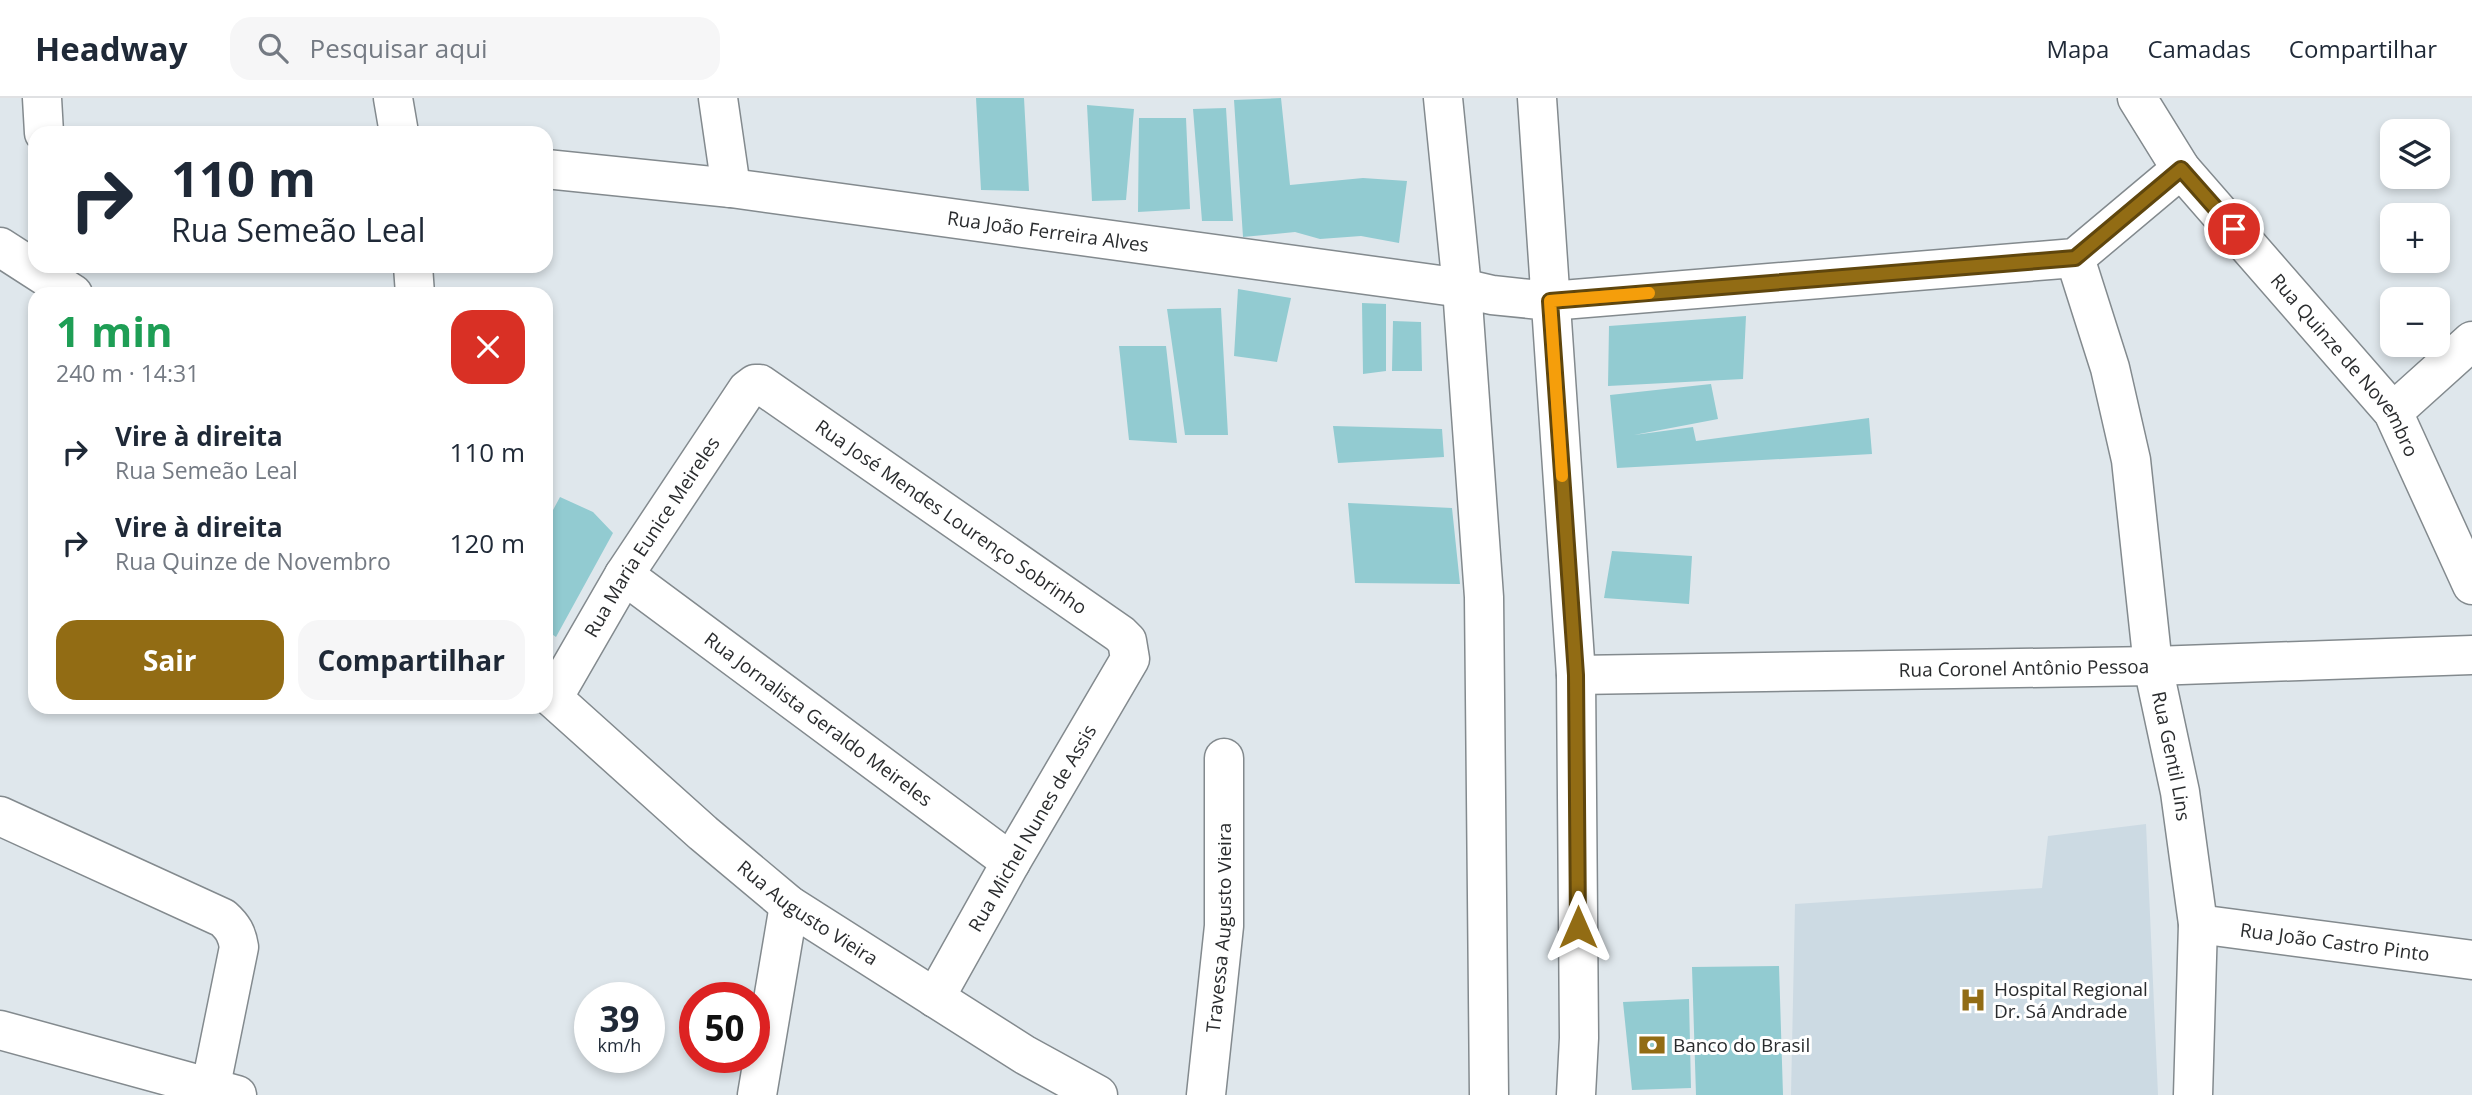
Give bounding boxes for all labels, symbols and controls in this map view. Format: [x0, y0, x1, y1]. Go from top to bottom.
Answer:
search box [230, 17, 720, 80]
text: Headway [35, 26, 188, 71]
icon: search [254, 29, 292, 67]
text: Pesquisar aqui [310, 30, 488, 66]
text: Mapa [2046, 32, 2109, 65]
text: Camadas [2147, 32, 2251, 65]
text: Compartilhar [2289, 32, 2437, 65]
map controls [2380, 119, 2450, 357]
button: layers [2380, 119, 2450, 189]
text: 110 m [171, 145, 316, 211]
icon: right [56, 154, 147, 245]
pin [2204, 199, 2264, 259]
button: + [2380, 203, 2450, 273]
street label: Rua João Ferreira Alves [946, 205, 1150, 258]
text: Rua Semeão Leal [171, 208, 425, 251]
icon: arrive [2215, 210, 2253, 248]
street label: Rua Quinze de Novembro [2265, 268, 2425, 461]
button: − [2380, 287, 2450, 357]
text: 1 min [56, 302, 173, 359]
button: close [451, 310, 525, 384]
text: 240 m · 14:31 [56, 357, 199, 389]
street label: Rua José Mendes Lourenço Sobrinho [810, 413, 1092, 620]
text: Vire à direita [115, 418, 283, 454]
street label: Rua Maria Eunice Meireles [578, 431, 725, 642]
icon: right [56, 433, 94, 471]
text: 110 m [450, 434, 525, 470]
text: Rua Semeão Leal [115, 454, 298, 486]
text: Vire à direita [115, 509, 283, 545]
icon: right [56, 524, 94, 562]
text: 120 m [450, 525, 525, 561]
text: Rua Quinze de Novembro [115, 545, 391, 577]
button: Sair [56, 620, 284, 700]
button: Compartilhar [298, 620, 525, 700]
street label: Rua Jornalista Geraldo Meireles [699, 626, 938, 812]
street label: Rua Coronel Antônio Pessoa [1899, 653, 2149, 683]
street label: Rua Gentil Lins [2146, 689, 2197, 823]
street label: Rua Michel Nunes de Assis [962, 720, 1102, 936]
street label: Travessa Augusto Vieira [1200, 823, 1237, 1034]
street label: Rua Augusto Vieira [732, 854, 883, 971]
position arrow [1541, 890, 1615, 964]
street label: Rua João Castro Pinto [2238, 917, 2431, 967]
place label: Hospital Regional Dr. Sá Andrade [1994, 976, 2148, 1024]
speed limit sign: 50 [679, 982, 770, 1073]
hospital icon: Hospital Regional Dr. Sá Andrade [1958, 985, 1988, 1015]
text: 39 [599, 995, 640, 1042]
bank icon: Banco do Brasil [1637, 1030, 1667, 1060]
place label: Banco do Brasil [1673, 1032, 1810, 1058]
text: km/h [598, 1033, 641, 1057]

